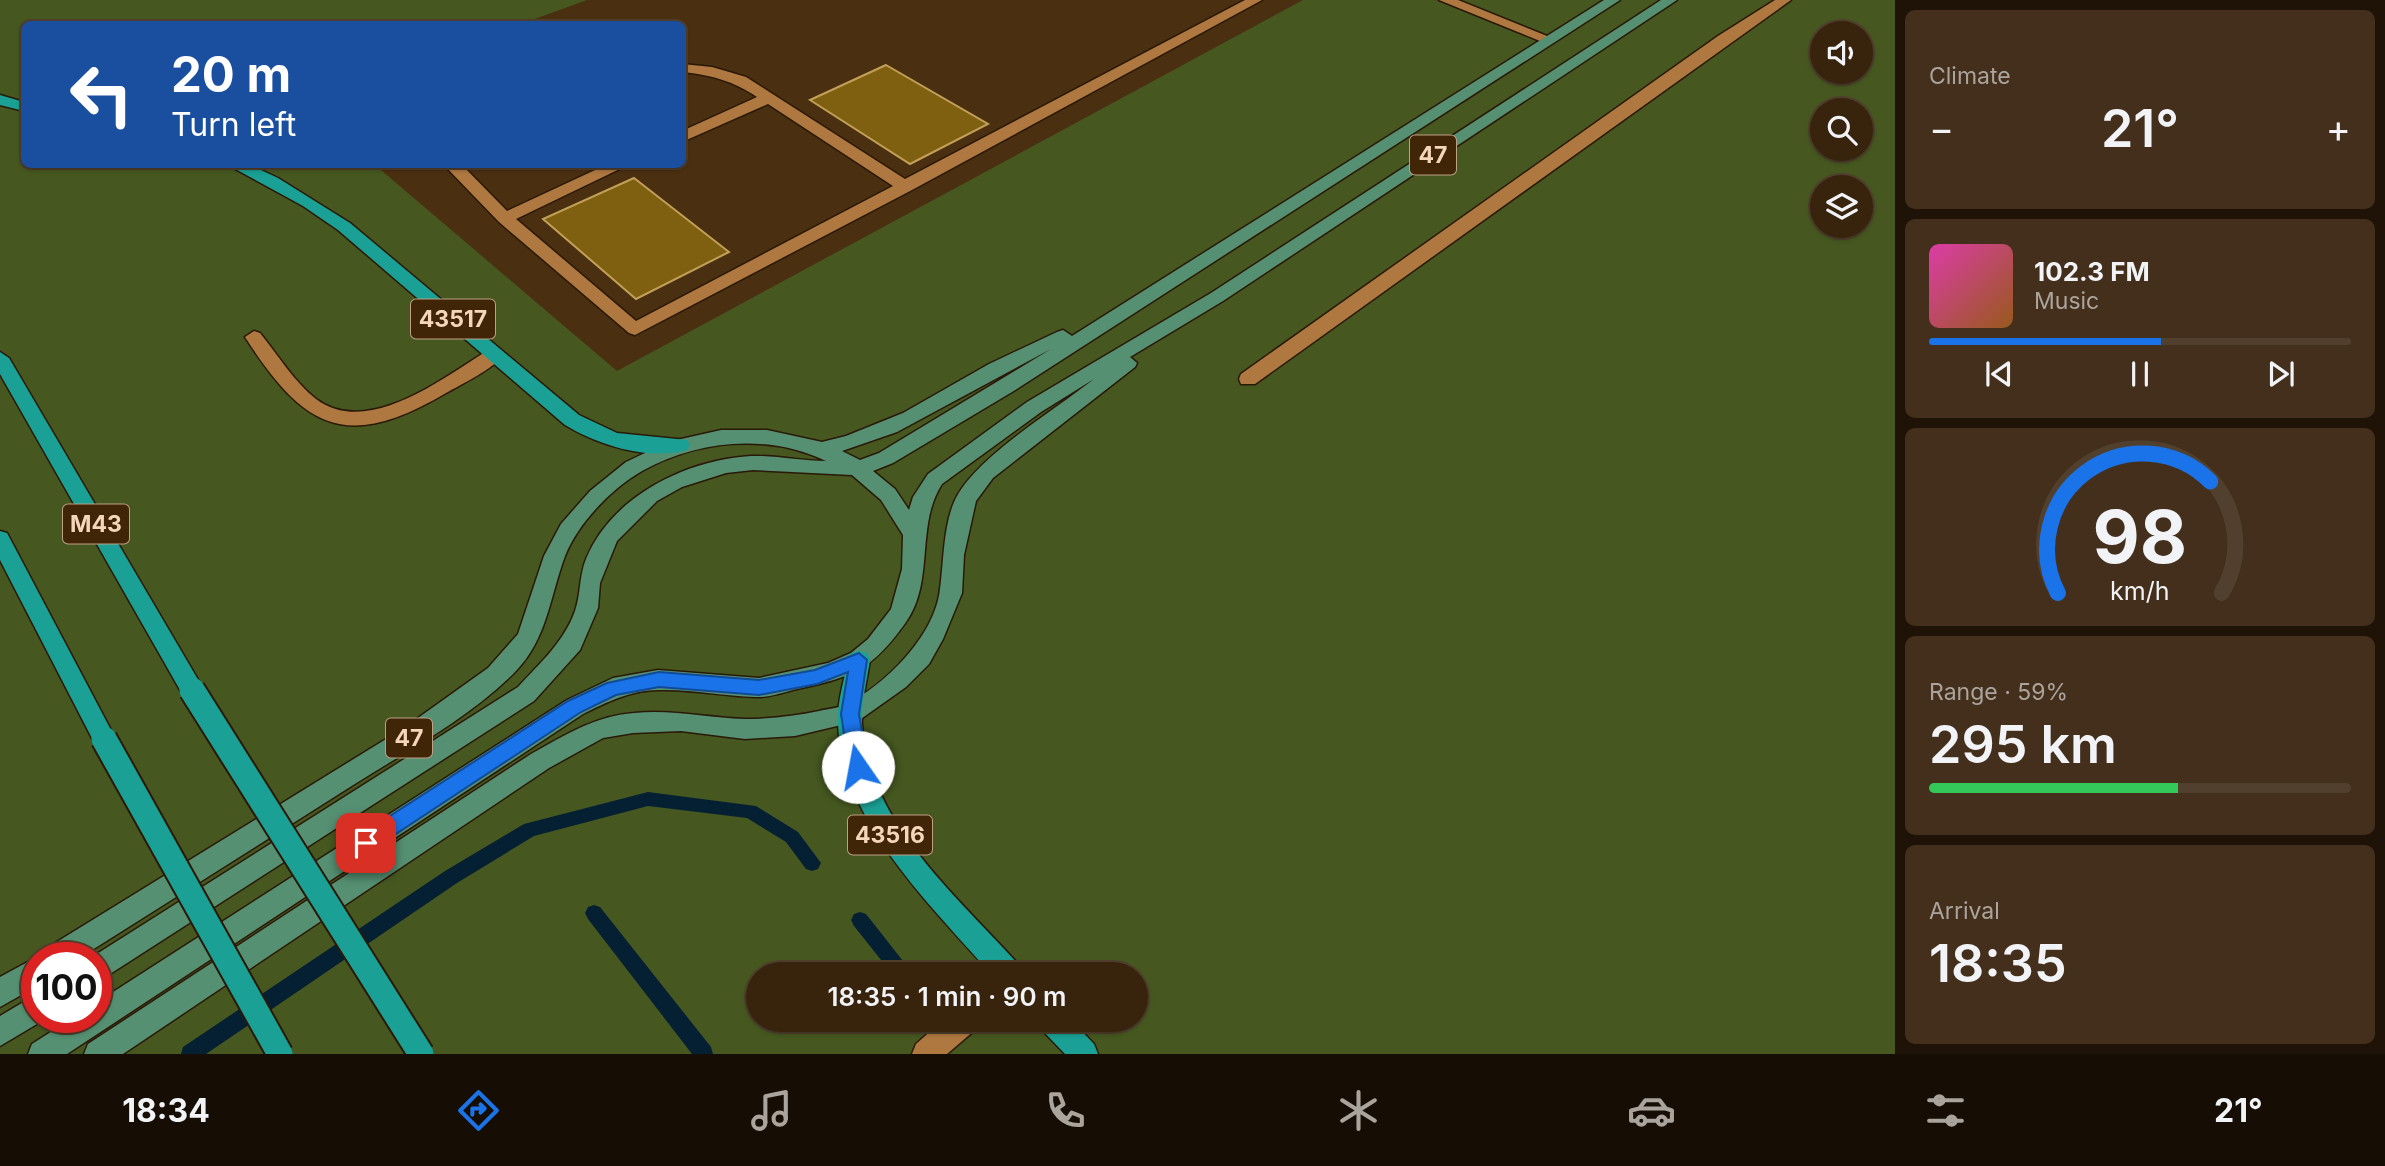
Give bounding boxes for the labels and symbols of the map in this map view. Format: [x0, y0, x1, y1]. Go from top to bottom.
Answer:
road number: 47 [1410, 136, 1456, 174]
road number: 43517 [411, 300, 495, 338]
road number: M43 [63, 504, 129, 544]
road number: 47 [386, 718, 432, 758]
position arrow [821, 730, 895, 804]
pin [336, 813, 396, 873]
road number: 43516 [848, 816, 932, 855]
speed limit sign: 100 [21, 942, 112, 1033]

